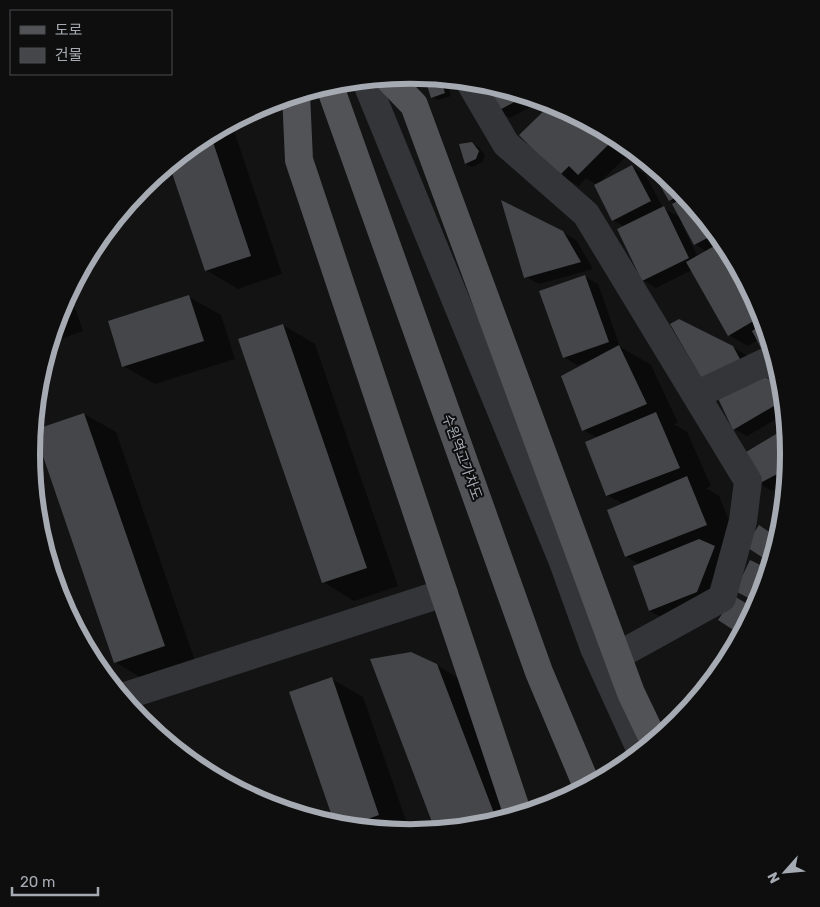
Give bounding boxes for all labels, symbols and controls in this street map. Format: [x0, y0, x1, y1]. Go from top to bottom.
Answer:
legend [10, 10, 172, 75]
text: 도로 [55, 21, 83, 39]
text: 건물 [55, 46, 83, 64]
street label: 수원역고가차도 [439, 412, 485, 502]
north arrow [760, 847, 810, 897]
scale bar [12, 864, 99, 896]
text: N [764, 869, 784, 886]
text: 20 m [20, 873, 55, 891]

